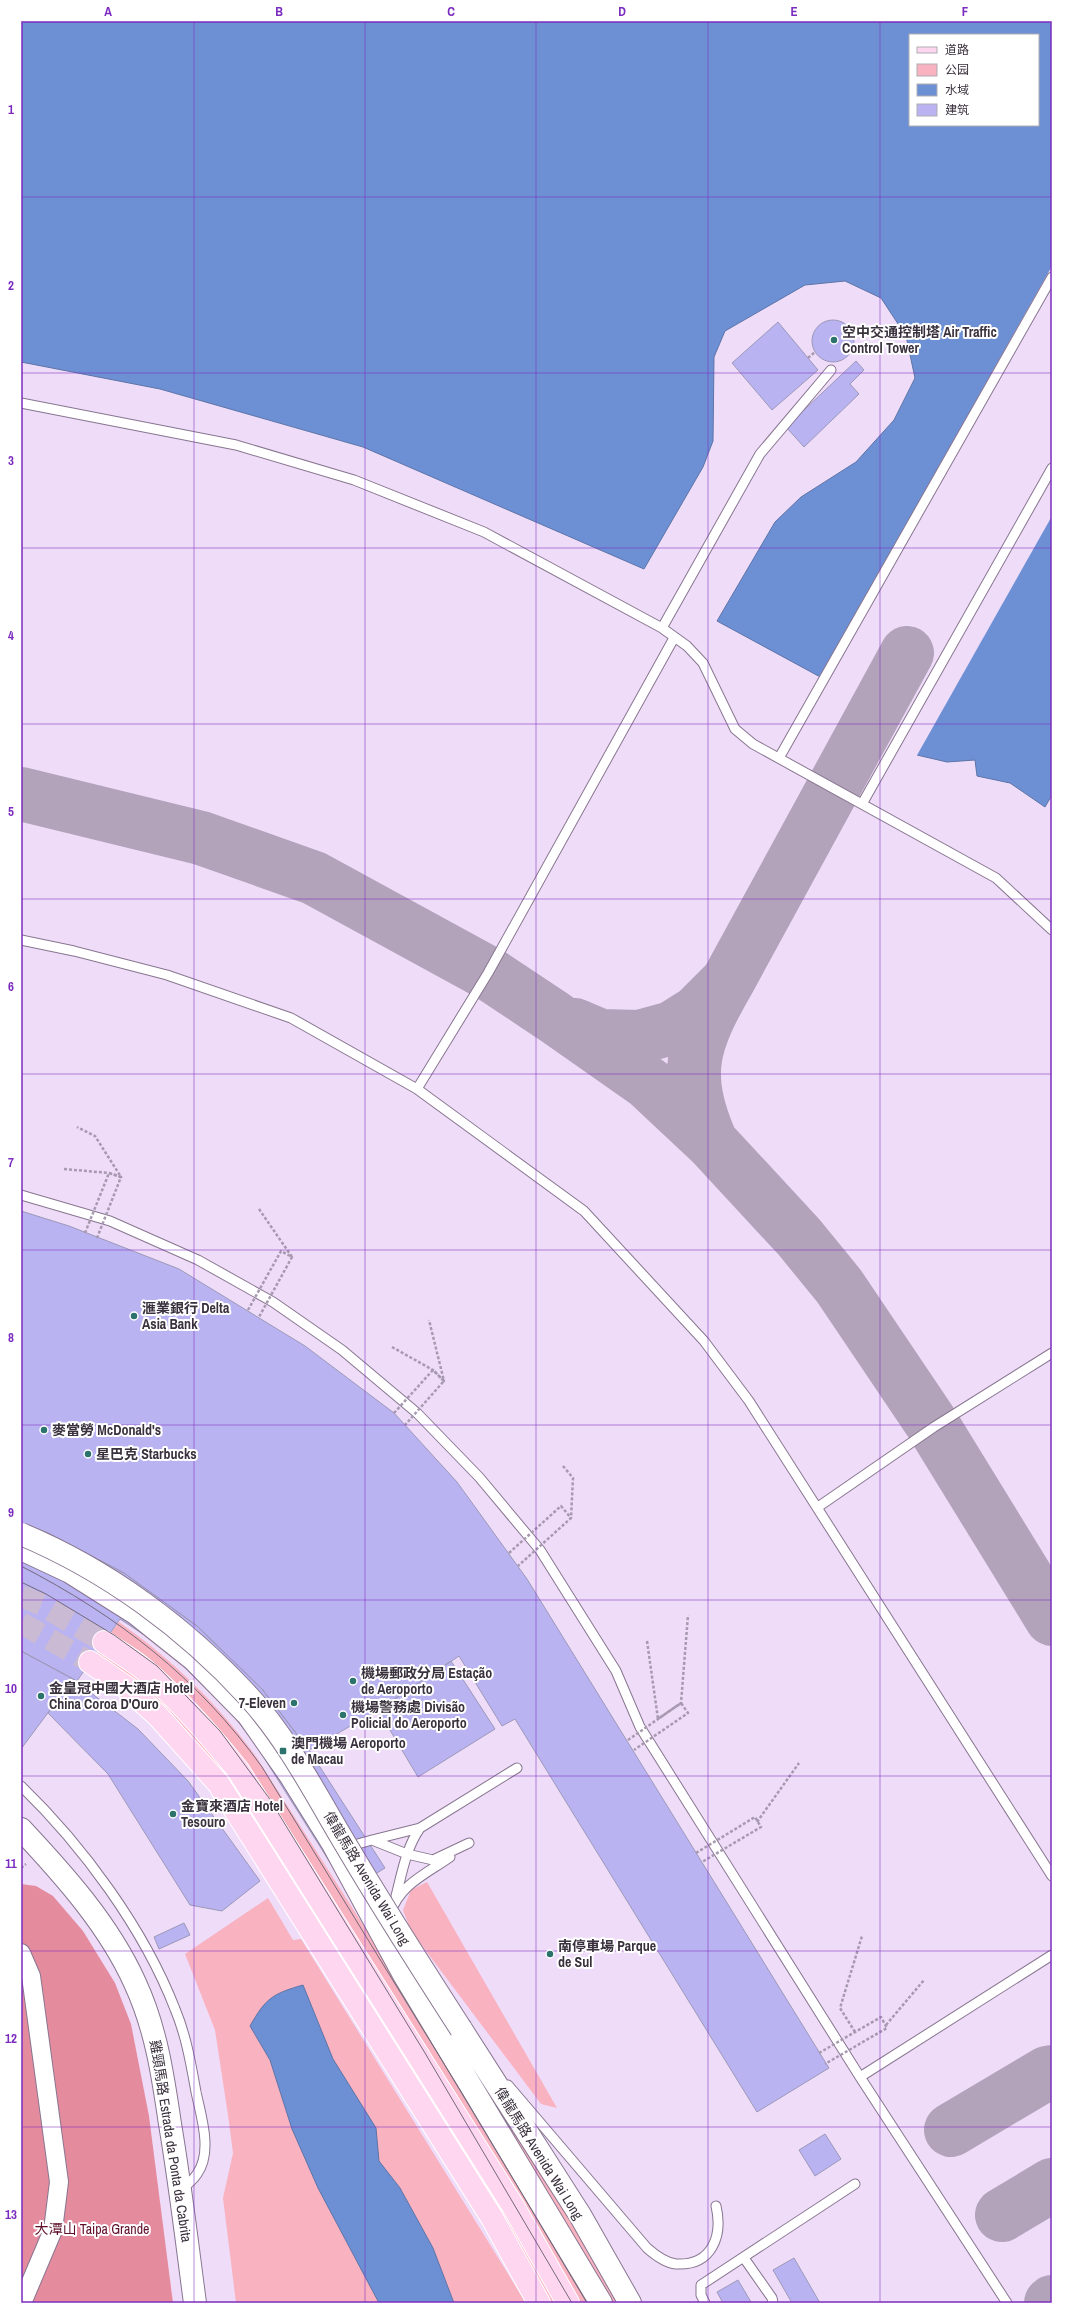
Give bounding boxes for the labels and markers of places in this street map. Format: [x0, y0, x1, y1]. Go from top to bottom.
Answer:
place label: 空中交通控制塔 Air Traffic Control Tower [842, 323, 997, 357]
marker: 空中交通控制塔 Air Traffic Control Tower [829, 335, 839, 345]
place label: 滙業銀行 Delta Asia Bank [142, 1299, 230, 1333]
marker: 滙業銀行 Delta Asia Bank [129, 1311, 139, 1321]
place label: 麥當勞 McDonald's [52, 1421, 161, 1439]
marker: 麥當勞 McDonald's [39, 1425, 49, 1435]
place label: 星巴克 Starbucks [96, 1445, 197, 1463]
marker: 星巴克 Starbucks [83, 1449, 93, 1459]
place label: 機場郵政分局 Estação de Aeroporto [361, 1664, 492, 1698]
marker: 機場郵政分局 Estação de Aeroporto [348, 1676, 358, 1686]
place label: 金皇冠中國大酒店 Hotel China Coroa D'Ouro [49, 1679, 193, 1713]
marker: 金皇冠中國大酒店 Hotel China Coroa D'Ouro [36, 1691, 46, 1701]
place label: 7-Eleven [239, 1694, 286, 1712]
marker: 7-Eleven [289, 1698, 299, 1708]
place label: 機場警務處 Divisão Policial do Aeroporto [351, 1698, 467, 1732]
marker: 機場警務處 Divisão Policial do Aeroporto [338, 1710, 348, 1720]
place label: 澳門機場 Aeroporto de Macau [291, 1734, 406, 1768]
marker: 澳門機場 Aeroporto de Macau [278, 1746, 288, 1756]
place label: 金寶來酒店 Hotel Tesouro [181, 1797, 283, 1831]
marker: 金寶來酒店 Hotel Tesouro [168, 1809, 178, 1819]
place label: 南停車場 Parque de Sul [558, 1937, 656, 1971]
marker: 南停車場 Parque de Sul [545, 1949, 555, 1959]

